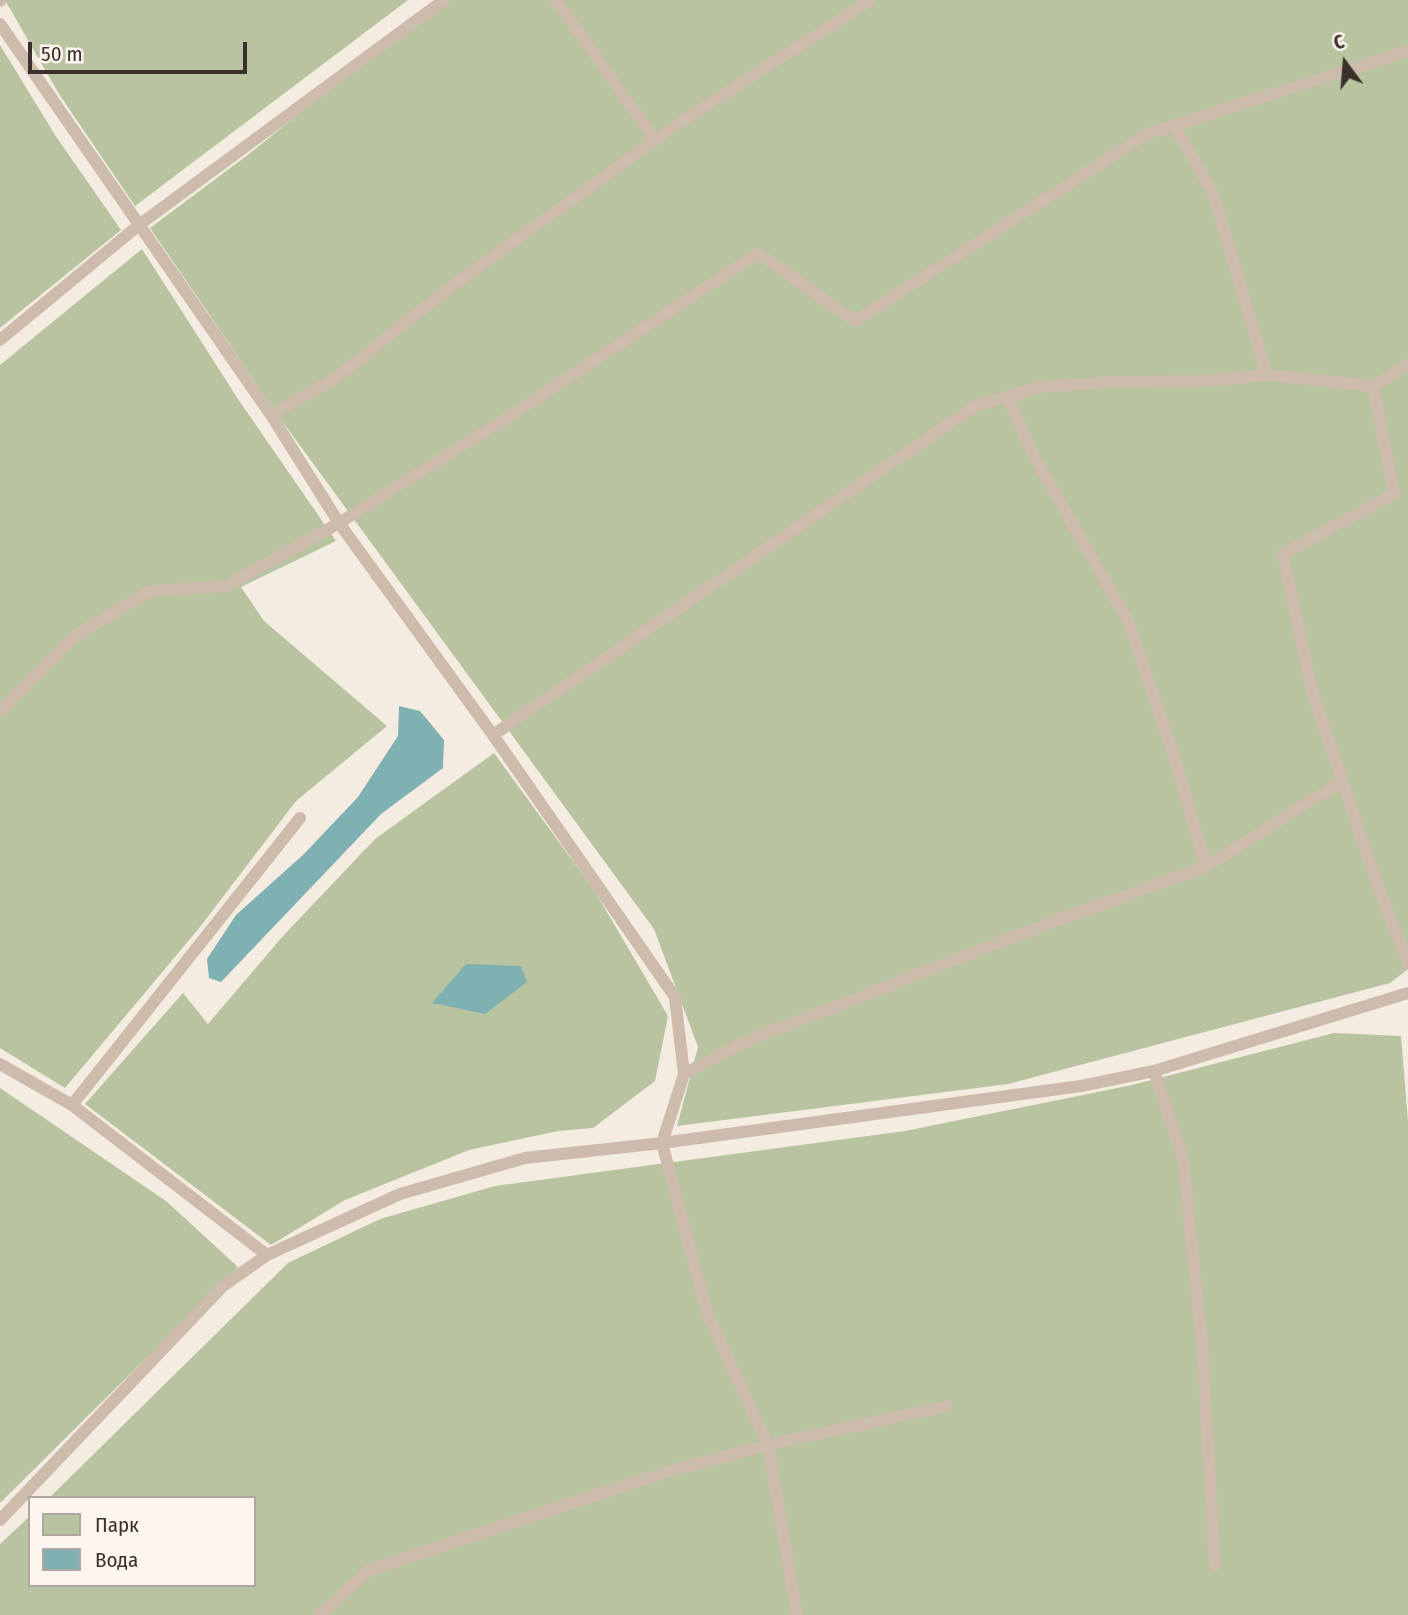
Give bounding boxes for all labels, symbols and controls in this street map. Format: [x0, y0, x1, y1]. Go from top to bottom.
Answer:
scale bar [32, 28, 250, 72]
north arrow [1310, 28, 1380, 98]
text: С [1331, 30, 1347, 55]
text: 50 m [41, 41, 83, 67]
legend [28, 1496, 256, 1587]
text: Парк [95, 1512, 139, 1538]
text: Вода [95, 1547, 138, 1573]

